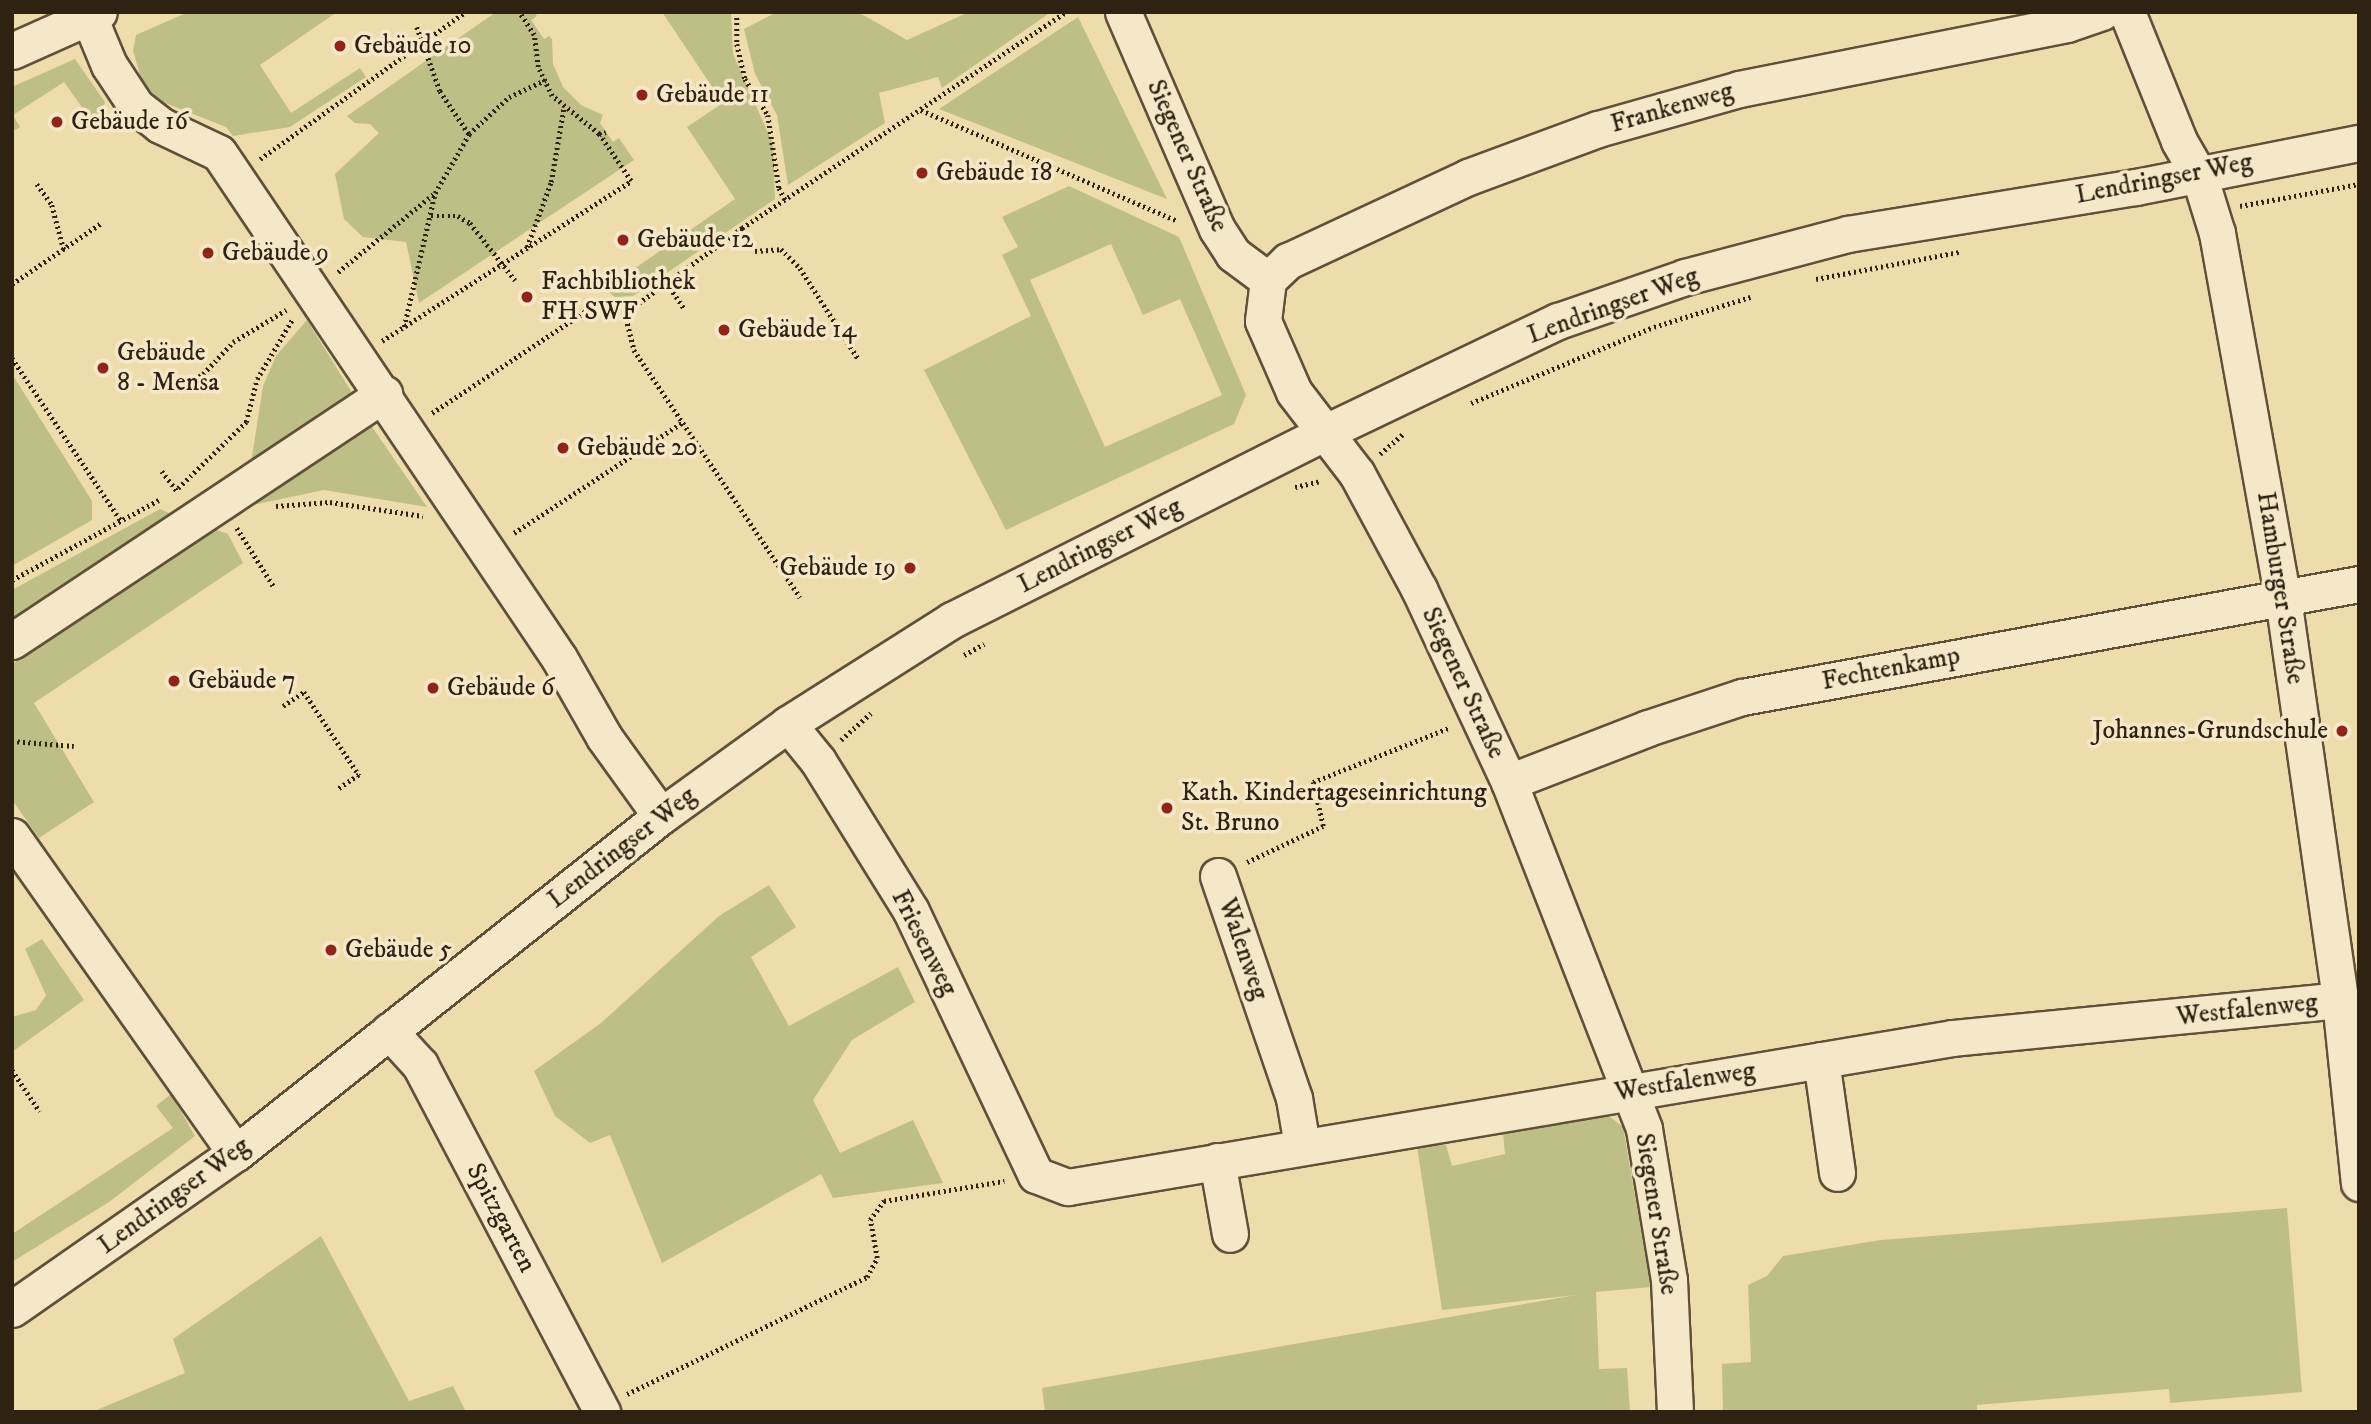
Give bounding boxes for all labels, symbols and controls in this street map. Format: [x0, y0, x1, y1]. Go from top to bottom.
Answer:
place label: Gebäude 10 [354, 30, 471, 62]
marker: Gebäude 10 [332, 38, 348, 54]
street label: Siegener Straße [1140, 75, 1234, 237]
street label: Frankenweg [1607, 76, 1737, 140]
place label: Gebäude 11 [656, 79, 769, 111]
marker: Gebäude 11 [634, 87, 650, 103]
place label: Gebäude 16 [71, 106, 188, 138]
marker: Gebäude 16 [49, 114, 65, 130]
street label: Lendringser Weg [2073, 147, 2255, 211]
place label: Gebäude 18 [936, 157, 1053, 189]
marker: Gebäude 18 [914, 165, 930, 181]
place label: Gebäude 12 [637, 224, 753, 256]
marker: Gebäude 12 [615, 232, 631, 248]
place label: Gebäude 9 [222, 237, 329, 269]
marker: Gebäude 9 [200, 245, 216, 261]
street label: Lendringser Weg [1523, 261, 1703, 351]
place label: Fachbibliothek FH SWF [541, 266, 696, 328]
marker: Fachbibliothek FH SWF [519, 289, 535, 305]
place label: Gebäude 14 [738, 314, 857, 346]
marker: Gebäude 14 [716, 322, 732, 338]
place label: Gebäude 8 - Mensa [117, 337, 219, 398]
marker: Gebäude 8 - Mensa [95, 360, 111, 376]
place label: Gebäude 20 [577, 432, 698, 464]
marker: Gebäude 20 [555, 440, 571, 456]
street label: Hamburger Straße [2249, 489, 2311, 687]
street label: Lendringser Weg [1013, 491, 1187, 601]
place label: Gebäude 19 [780, 552, 896, 584]
marker: Gebäude 19 [902, 560, 918, 576]
street label: Siegener Straße [1414, 602, 1512, 764]
street label: Fechtenkamp [1819, 640, 1963, 698]
place label: Gebäude 7 [188, 665, 296, 697]
place label: Gebäude 6 [447, 672, 555, 704]
marker: Gebäude 7 [166, 673, 182, 689]
marker: Gebäude 6 [425, 680, 441, 696]
place label: Johannes-Grundschule [2093, 715, 2328, 747]
marker: Johannes-Grundschule [2334, 723, 2350, 739]
place label: Kath. Kindertageseinrichtung St. Bruno [1181, 777, 1487, 838]
street label: Lendringser Weg [542, 781, 702, 915]
marker: Kath. Kindertageseinrichtung St. Bruno [1159, 800, 1175, 816]
street label: Friesenweg [884, 885, 964, 1001]
street label: Walenweg [1211, 894, 1275, 1004]
place label: Gebäude 5 [345, 934, 452, 966]
marker: Gebäude 5 [323, 942, 339, 958]
street label: Westfalenweg [2175, 987, 2319, 1033]
street label: Westfalenweg [1613, 1056, 1757, 1108]
street label: Lendringser Weg [92, 1131, 256, 1261]
street label: Siegener Straße [1628, 1131, 1684, 1297]
street label: Spitzgarten [459, 1158, 543, 1278]

